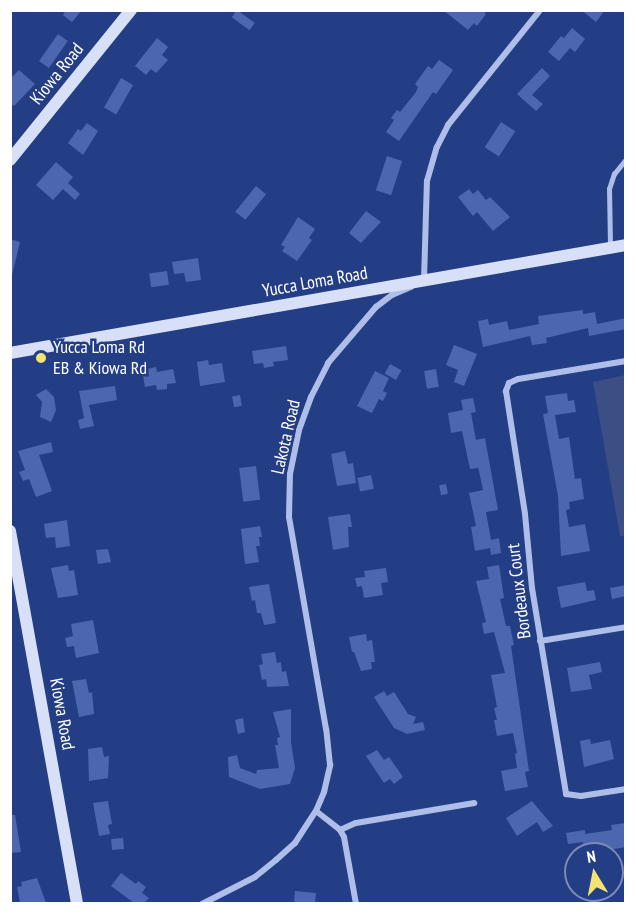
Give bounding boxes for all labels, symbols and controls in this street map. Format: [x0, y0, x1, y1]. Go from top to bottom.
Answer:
street label: Kiowa Road [26, 39, 88, 109]
street label: Yucca Loma Road [261, 262, 369, 302]
place label: Yucca Loma Rd EB & Kiowa Rd [53, 337, 147, 380]
marker: Yucca Loma Rd EB & Kiowa Rd [34, 351, 48, 365]
street label: Lakota Road [267, 398, 305, 476]
street label: Bordeaux Court [502, 542, 536, 640]
street label: Kiowa Road [45, 676, 79, 752]
north arrow [564, 842, 624, 902]
text: N [585, 846, 597, 867]

